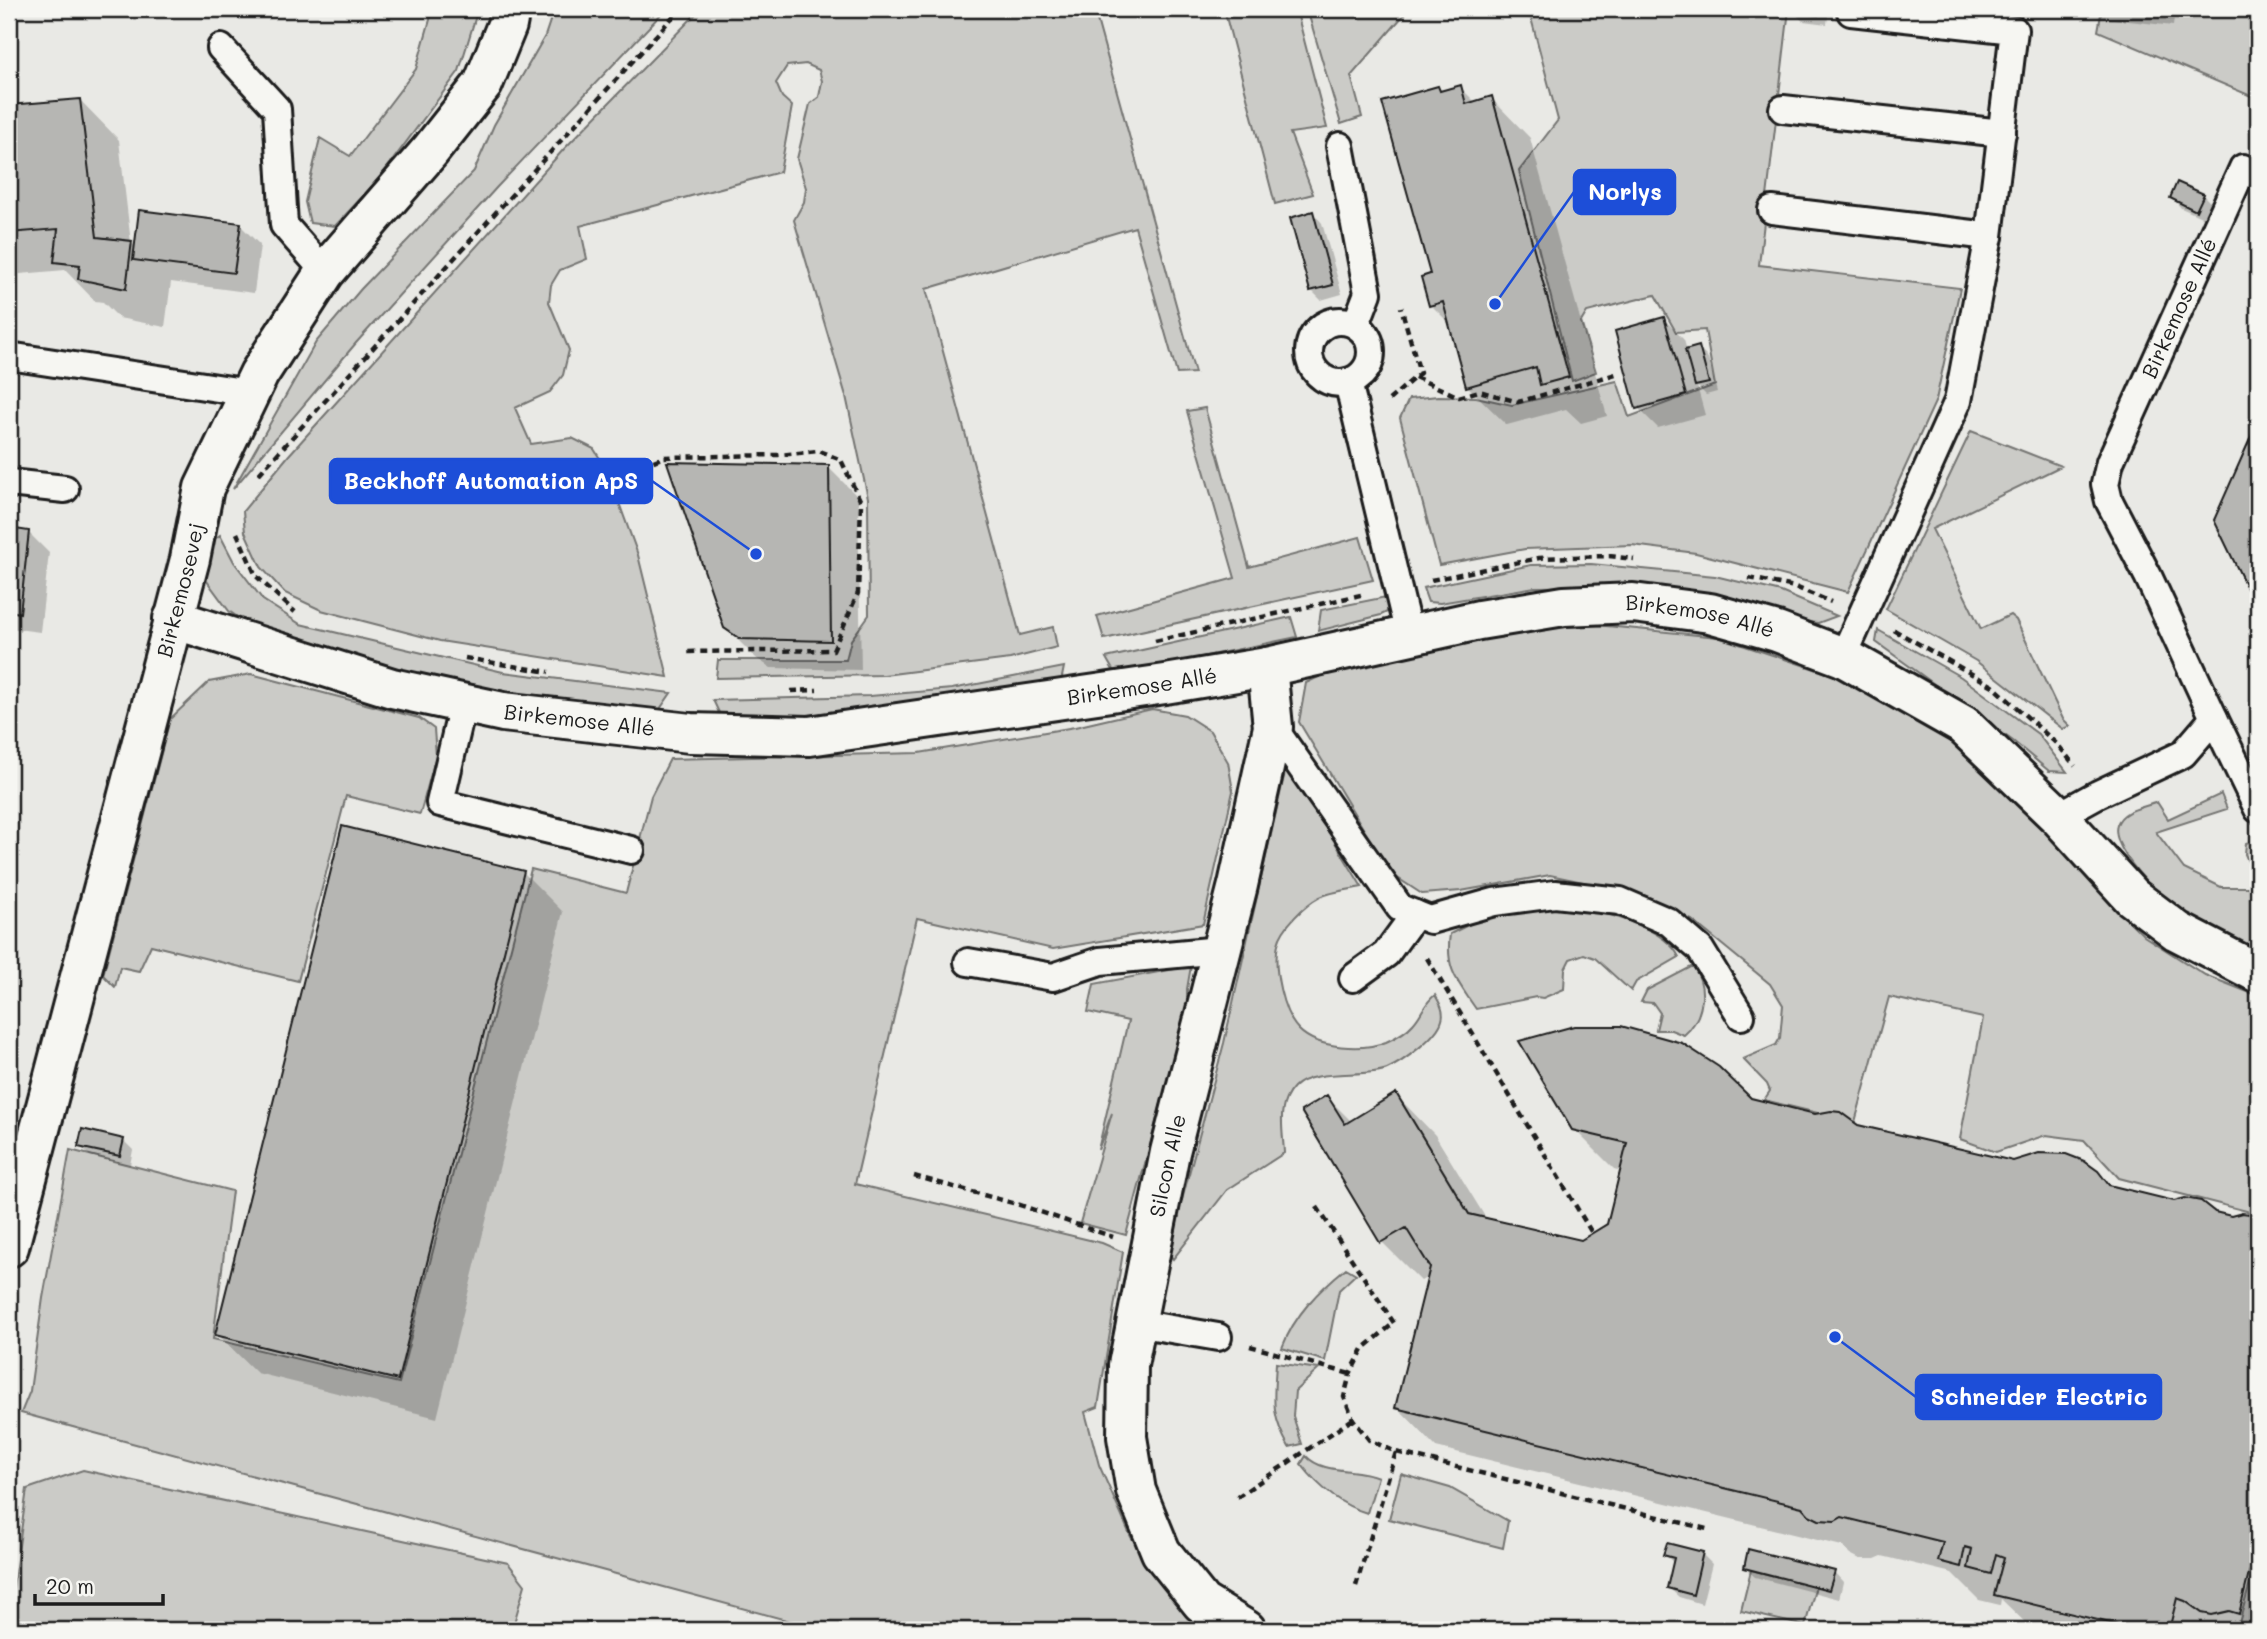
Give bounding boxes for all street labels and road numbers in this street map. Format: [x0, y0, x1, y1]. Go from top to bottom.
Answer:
street label: Birkemose Allé [2135, 233, 2222, 382]
street label: Birkemosevej [150, 520, 209, 660]
street label: Birkemose Allé [1625, 588, 1778, 643]
street label: Birkemose Allé [1065, 661, 1219, 710]
street label: Birkemose Allé [503, 697, 656, 741]
street label: Silcon Alle [1142, 1111, 1191, 1219]

